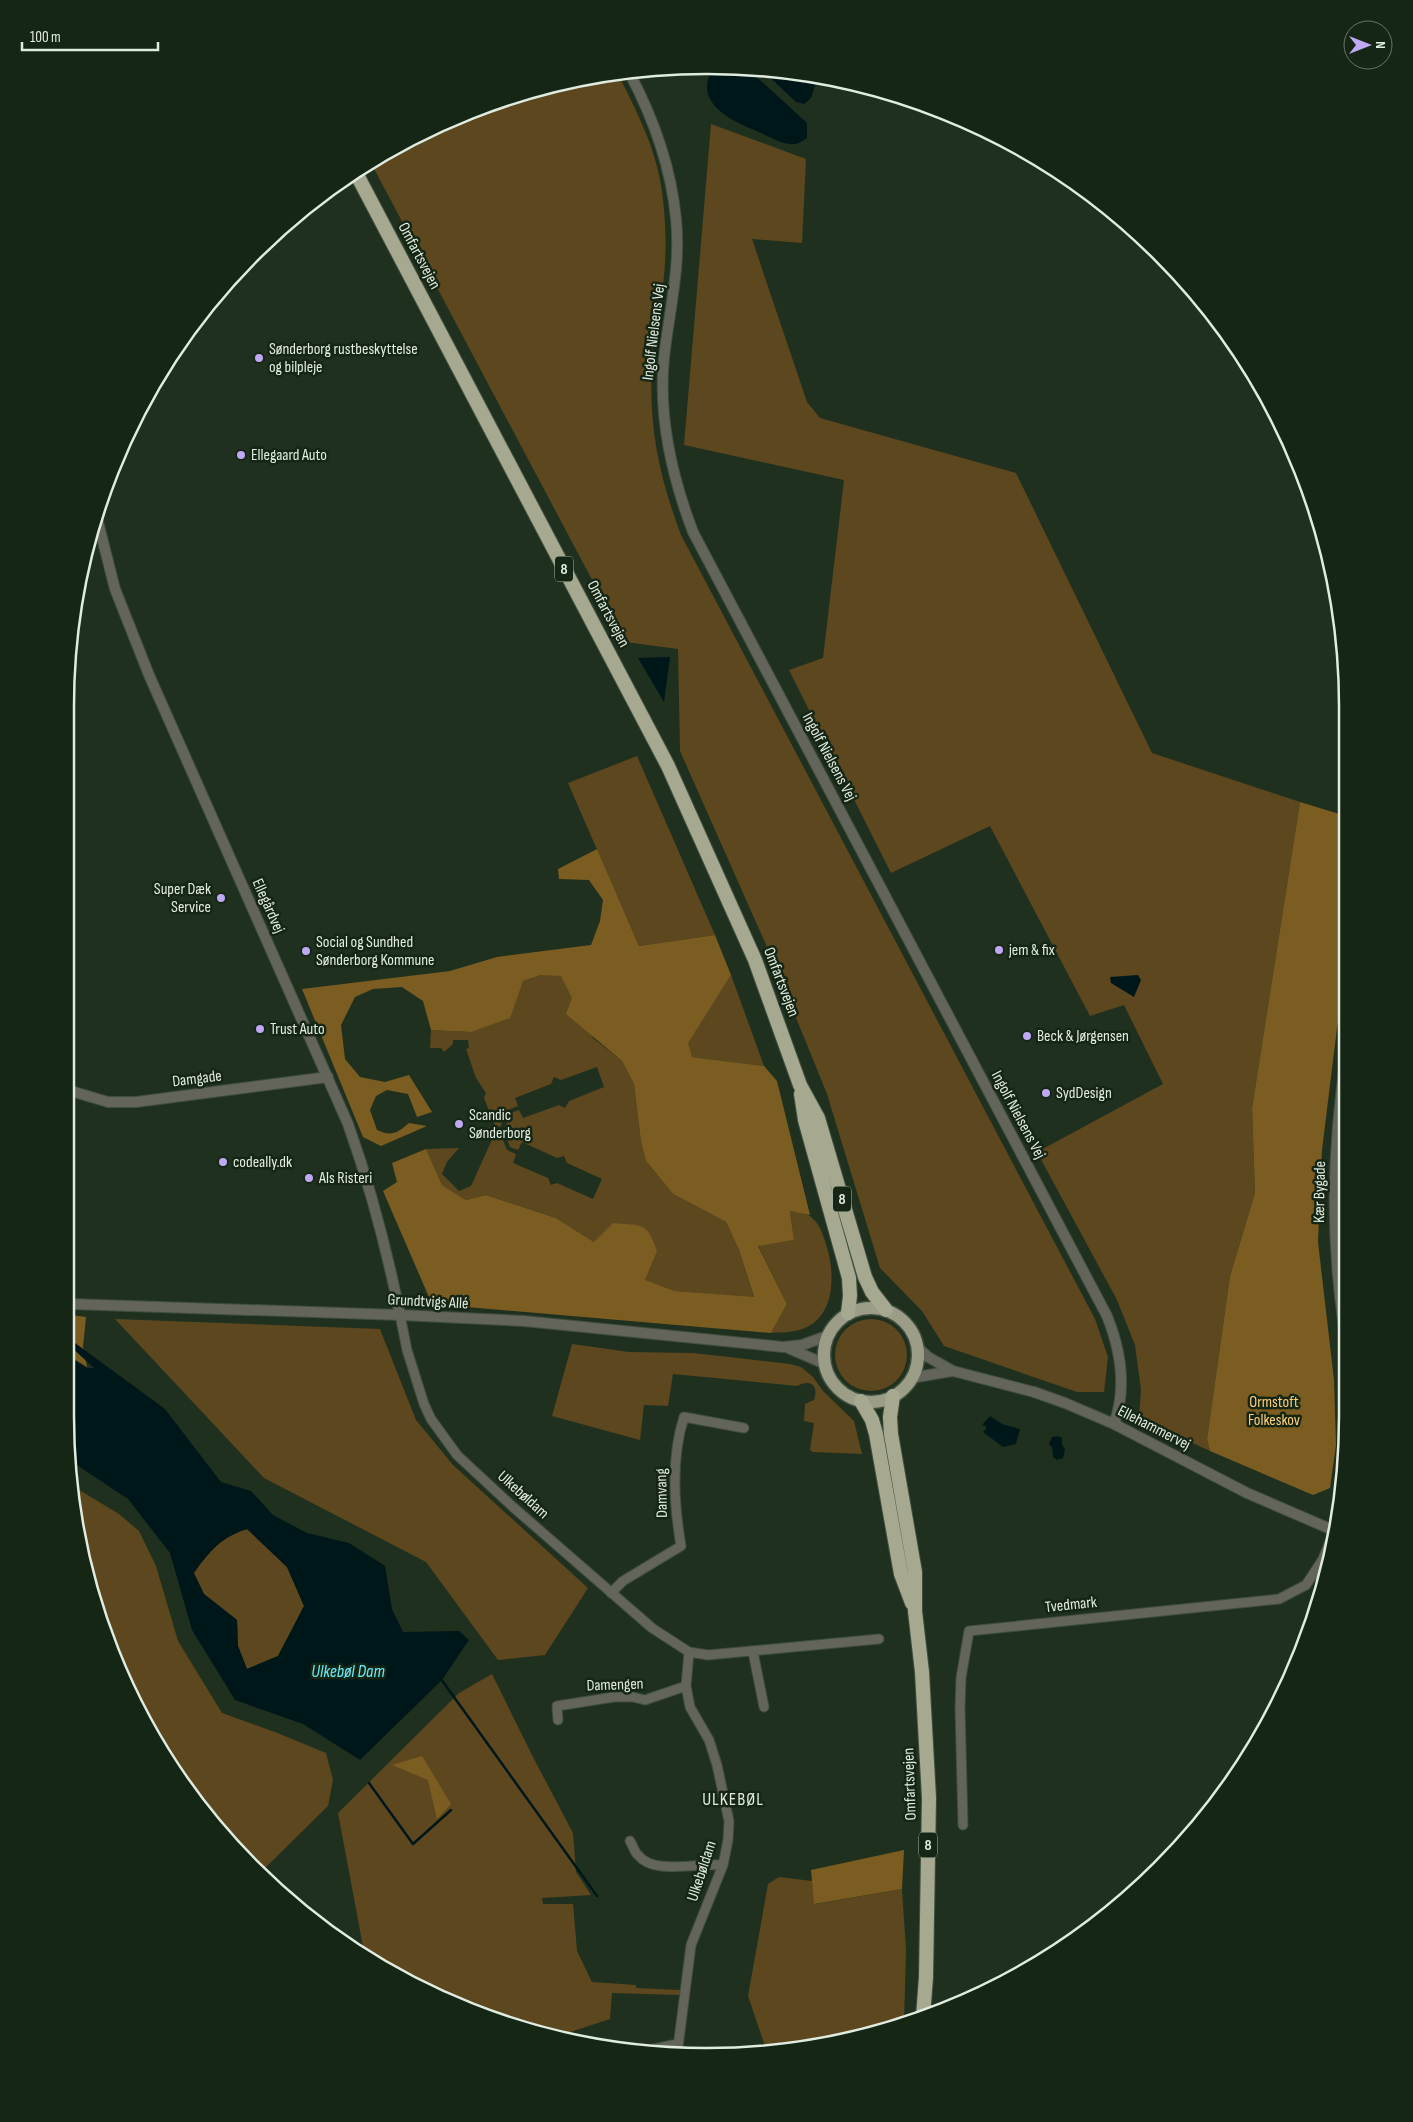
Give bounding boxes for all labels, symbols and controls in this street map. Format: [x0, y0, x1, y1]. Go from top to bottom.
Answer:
scale bar [22, 20, 159, 52]
north arrow [1343, 20, 1393, 70]
text: 100 m [30, 28, 61, 47]
text: N [1372, 41, 1389, 49]
street label: Omfartsvejen [394, 219, 444, 293]
street label: Ingolf Nielsens Vej [639, 283, 669, 381]
place label: Sønderborg rustbeskyttelse og bilpleje [269, 340, 418, 377]
marker: Sønderborg rustbeskyttelse og bilpleje [253, 352, 265, 364]
place label: Ellegaard Auto [251, 446, 327, 465]
marker: Ellegaard Auto [235, 449, 247, 461]
road number: 8 [555, 556, 573, 582]
street label: Omfartsvejen [583, 577, 633, 651]
street label: Ingolf Nielsens Vej [798, 710, 860, 804]
street label: Ellegårdvej [248, 876, 288, 936]
place label: Super Dæk Service [154, 880, 211, 917]
marker: Super Dæk Service [215, 892, 227, 904]
place label: Social og Sundhed Sønderborg Kommune [316, 933, 435, 970]
place label: jem & fix [1008, 941, 1055, 960]
marker: jem & fix [993, 944, 1005, 956]
marker: Social og Sundhed Sønderborg Kommune [300, 945, 312, 957]
street label: Omfartsvejen [759, 945, 803, 1019]
place label: Trust Auto [270, 1020, 325, 1039]
marker: Trust Auto [254, 1023, 266, 1035]
place label: Beck & Jørgensen [1037, 1027, 1129, 1046]
marker: Beck & Jørgensen [1021, 1030, 1033, 1042]
street label: Damgade [171, 1067, 223, 1091]
street label: Ingolf Nielsens Vej [987, 1068, 1049, 1162]
place label: SydDesign [1056, 1084, 1112, 1103]
marker: SydDesign [1040, 1087, 1052, 1099]
place label: Scandic Sønderborg [469, 1106, 531, 1143]
marker: Scandic Sønderborg [453, 1118, 465, 1130]
place label: codeally.dk [233, 1153, 292, 1172]
marker: codeally.dk [217, 1156, 229, 1168]
street label: Kær Bygade [1310, 1161, 1330, 1223]
place label: Als Risteri [318, 1169, 372, 1188]
marker: Als Risteri [303, 1172, 315, 1184]
road number: 8 [833, 1186, 851, 1212]
street label: Grundtvigs Allé [387, 1290, 469, 1314]
park label: Ormstoft Folkeskov [1248, 1393, 1300, 1430]
street label: Ellehammervej [1114, 1402, 1194, 1454]
street label: Ulkebøldam [493, 1467, 553, 1523]
street label: Damvang [652, 1468, 672, 1518]
street label: Tvedmark [1044, 1593, 1098, 1617]
water label: Ulkebøl Dam [311, 1661, 385, 1682]
street label: Damengen [586, 1675, 644, 1695]
street label: Omfartsvejen [899, 1747, 921, 1821]
district label: ULKEBØL [702, 1789, 764, 1810]
road number: 8 [919, 1832, 937, 1858]
street label: Ulkebøldam [683, 1838, 721, 1904]

